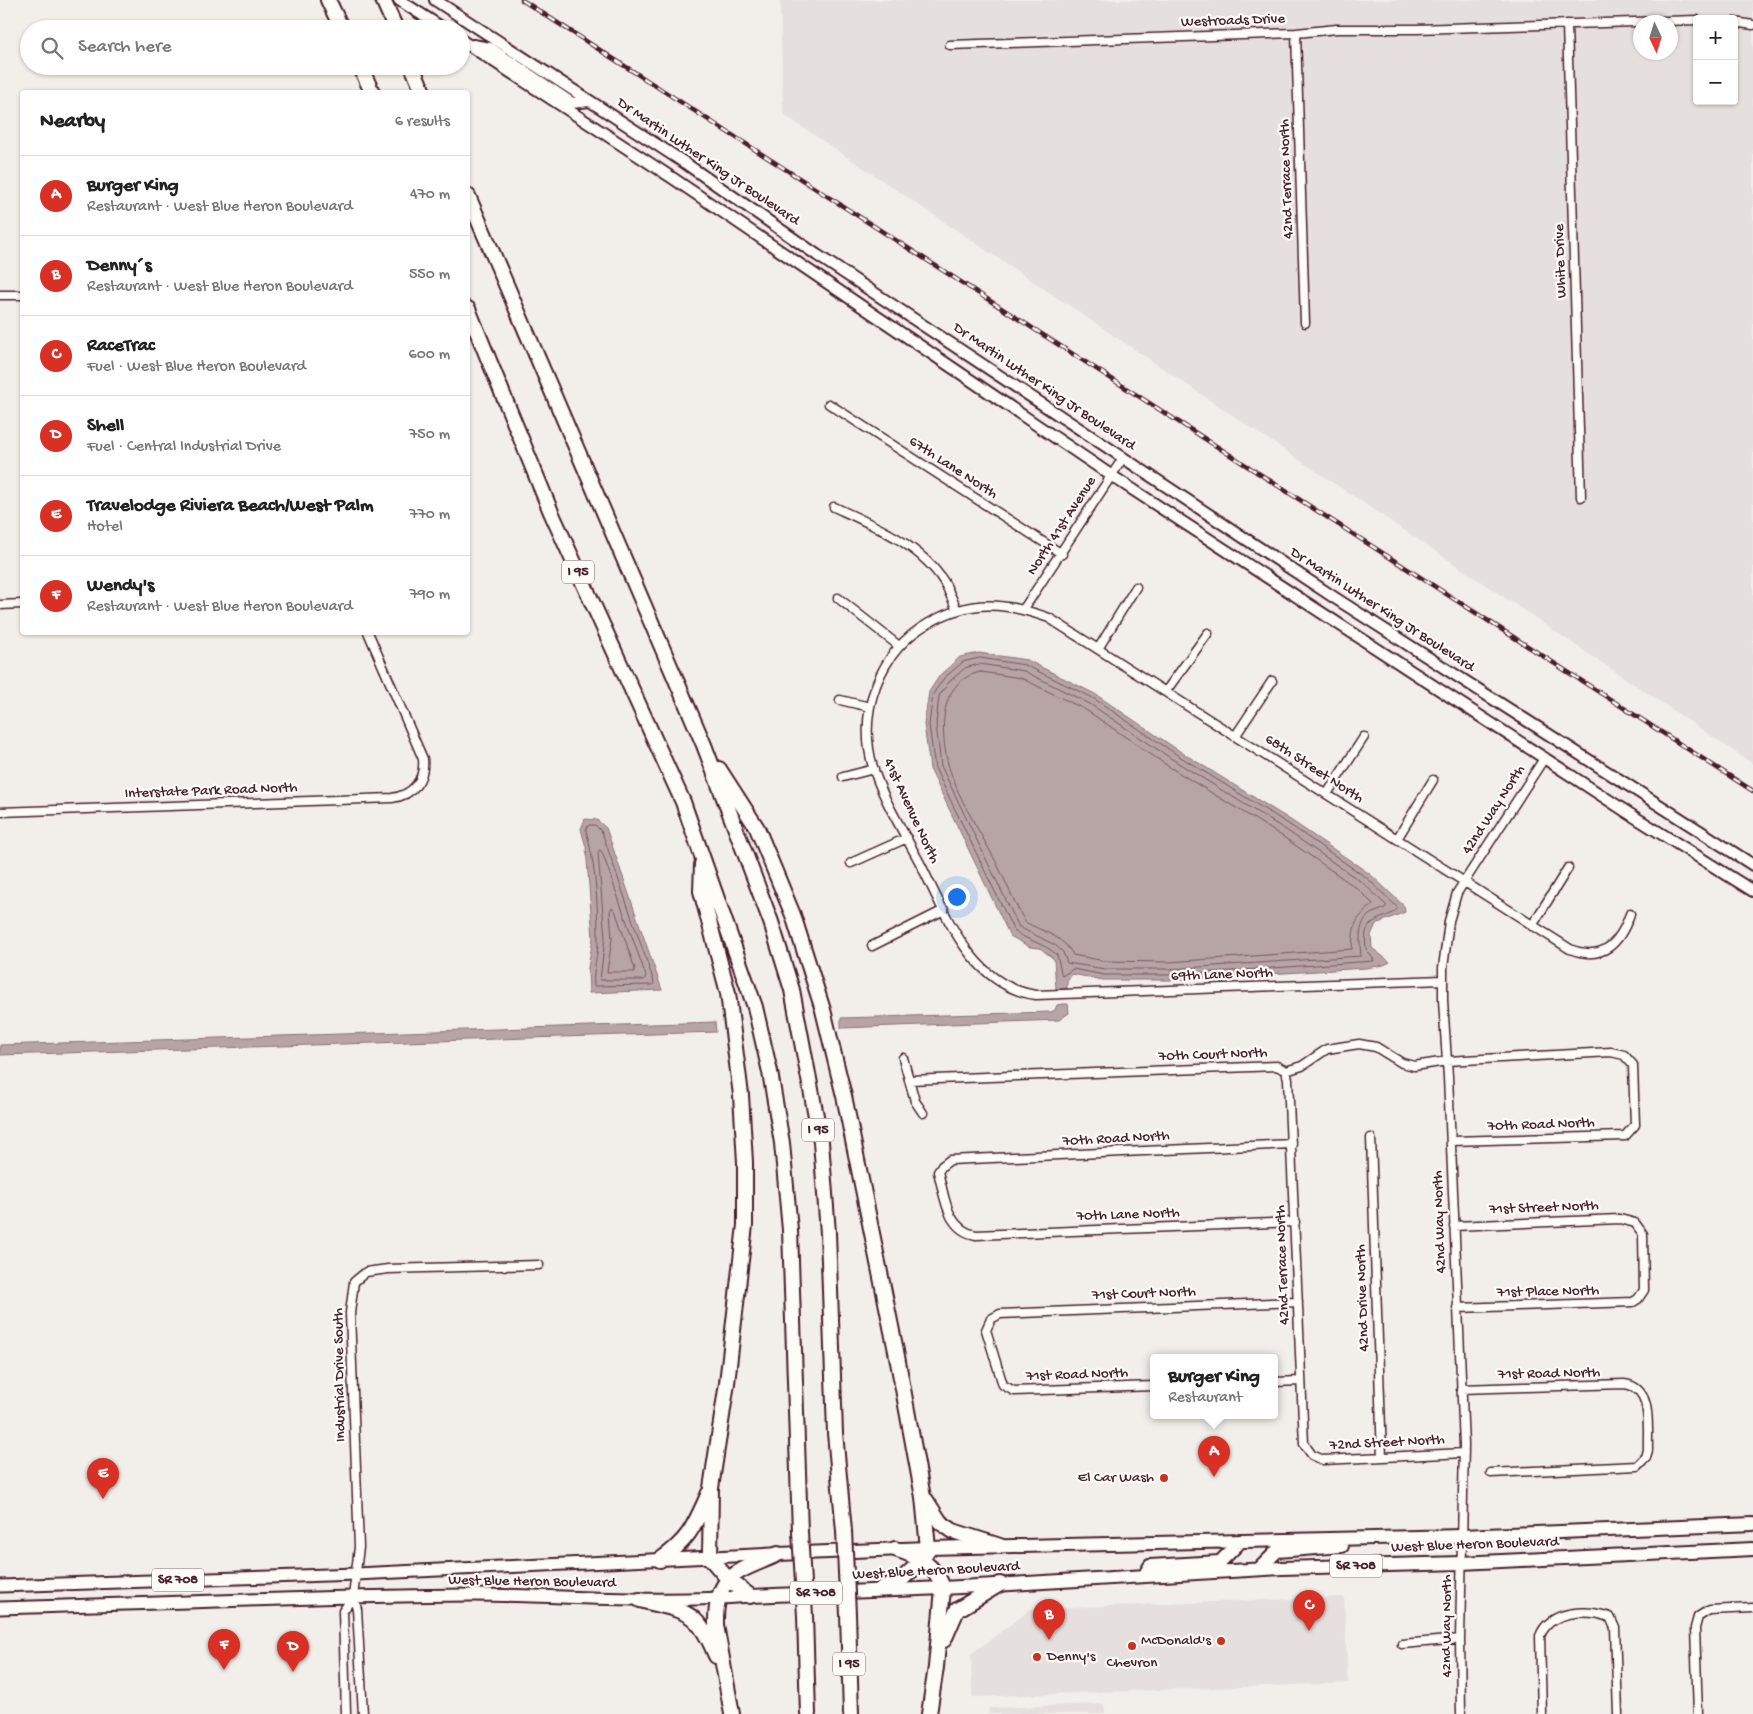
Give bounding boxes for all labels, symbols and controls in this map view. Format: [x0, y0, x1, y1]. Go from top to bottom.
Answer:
street label: Westroads Drive [1181, 10, 1286, 32]
north arrow [1633, 15, 1678, 60]
map controls [1693, 15, 1738, 105]
button: + [1693, 15, 1738, 60]
search box [20, 20, 470, 75]
icon: search [38, 34, 66, 62]
text: Search here [78, 36, 172, 59]
button: − [1693, 60, 1738, 105]
street label: Dr Martin Luther King Jr Boulevard [613, 94, 804, 231]
text: Nearby [40, 110, 105, 135]
text: 6 results [395, 113, 450, 132]
street label: 42nd Terrace North [1276, 119, 1298, 239]
text: Burger King [87, 175, 179, 198]
text: A [51, 186, 61, 205]
text: 470 m [410, 186, 450, 205]
text: Restaurant · West Blue Heron Boulevard [87, 198, 353, 217]
street label: White Drive [1551, 223, 1571, 298]
text: Denny´s [87, 255, 152, 278]
text: B [52, 266, 60, 285]
text: 550 m [409, 266, 450, 285]
text: Restaurant · West Blue Heron Boulevard [87, 278, 353, 297]
street label: Dr Martin Luther King Jr Boulevard [949, 319, 1140, 456]
text: RaceTrac [87, 335, 155, 358]
text: C [52, 346, 60, 365]
text: 600 m [409, 346, 450, 365]
text: Fuel · West Blue Heron Boulevard [87, 358, 306, 377]
text: Shell [87, 415, 124, 438]
text: D [51, 426, 61, 445]
text: 750 m [409, 426, 450, 445]
street label: 67th Lane North [905, 433, 1001, 503]
text: Fuel · Central Industrial Drive [87, 438, 281, 457]
street label: North 41st Avenue [1023, 473, 1101, 579]
text: Travelodge Riviera Beach/West Palm [87, 495, 373, 518]
text: E [51, 506, 61, 525]
text: 770 m [409, 506, 450, 525]
text: Hotel [87, 518, 123, 537]
street label: Dr Martin Luther King Jr Boulevard [1286, 543, 1479, 677]
road number: I 95 [562, 560, 594, 584]
text: Wendy's [87, 575, 154, 598]
text: F [52, 586, 60, 605]
text: 790 m [409, 586, 450, 605]
text: Restaurant · West Blue Heron Boulevard [87, 598, 353, 617]
street label: 68th Street North [1261, 730, 1367, 808]
street label: 41st Avenue North [879, 755, 943, 867]
street label: 42nd Way North [1458, 762, 1530, 858]
street label: Interstate Park Road North [124, 779, 298, 803]
your location [944, 884, 970, 910]
street label: 69th Lane North [1171, 964, 1273, 986]
street label: 70th Court North [1157, 1044, 1268, 1066]
street label: 70th Road North [1486, 1114, 1595, 1136]
road number: I 95 [802, 1118, 834, 1142]
street label: 70th Road North [1061, 1127, 1170, 1151]
street label: 42nd Way North [1429, 1170, 1451, 1274]
street label: 71st Street North [1488, 1197, 1599, 1219]
street label: 70th Lane North [1075, 1204, 1180, 1226]
street label: 42nd Terrace North [1272, 1205, 1294, 1325]
street label: 42nd Drive North [1352, 1244, 1374, 1352]
street label: 71st Place North [1496, 1282, 1599, 1302]
street label: 71st Court North [1091, 1283, 1196, 1305]
street label: Industrial Drive South [330, 1308, 350, 1442]
popup [1150, 1354, 1278, 1419]
street label: 71st Road North [1024, 1364, 1129, 1386]
street label: 71st Road North [1497, 1364, 1600, 1384]
text: Burger King [1168, 1366, 1260, 1389]
text: Restaurant [1168, 1389, 1242, 1408]
street label: 72nd Street North [1328, 1431, 1445, 1455]
pin: A [1198, 1436, 1230, 1477]
pin: E [87, 1458, 119, 1499]
place label: El Car Wash [1078, 1469, 1154, 1487]
marker: El Car Wash [1158, 1472, 1170, 1484]
street label: West Blue Heron Boulevard [1391, 1533, 1560, 1557]
road number: SR 708 [1330, 1554, 1382, 1578]
street label: West Blue Heron Boulevard [852, 1558, 1021, 1584]
road number: SR 708 [152, 1568, 204, 1592]
street label: West Blue Heron Boulevard [448, 1572, 617, 1592]
street label: 42nd Way North [1438, 1574, 1456, 1678]
road number: SR 708 [790, 1582, 842, 1605]
pin: C [1293, 1590, 1325, 1631]
pin: B [1033, 1599, 1065, 1640]
pin: F [208, 1629, 240, 1670]
pin: D [277, 1631, 309, 1672]
place label: McDonald's [1141, 1632, 1211, 1650]
marker: McDonald's [1215, 1635, 1227, 1647]
marker: Chevron [1126, 1640, 1138, 1652]
place label: Denny's [1046, 1648, 1096, 1666]
marker: Denny's [1031, 1651, 1043, 1663]
road number: I 95 [833, 1652, 865, 1676]
place label: Chevron [1107, 1654, 1157, 1672]

